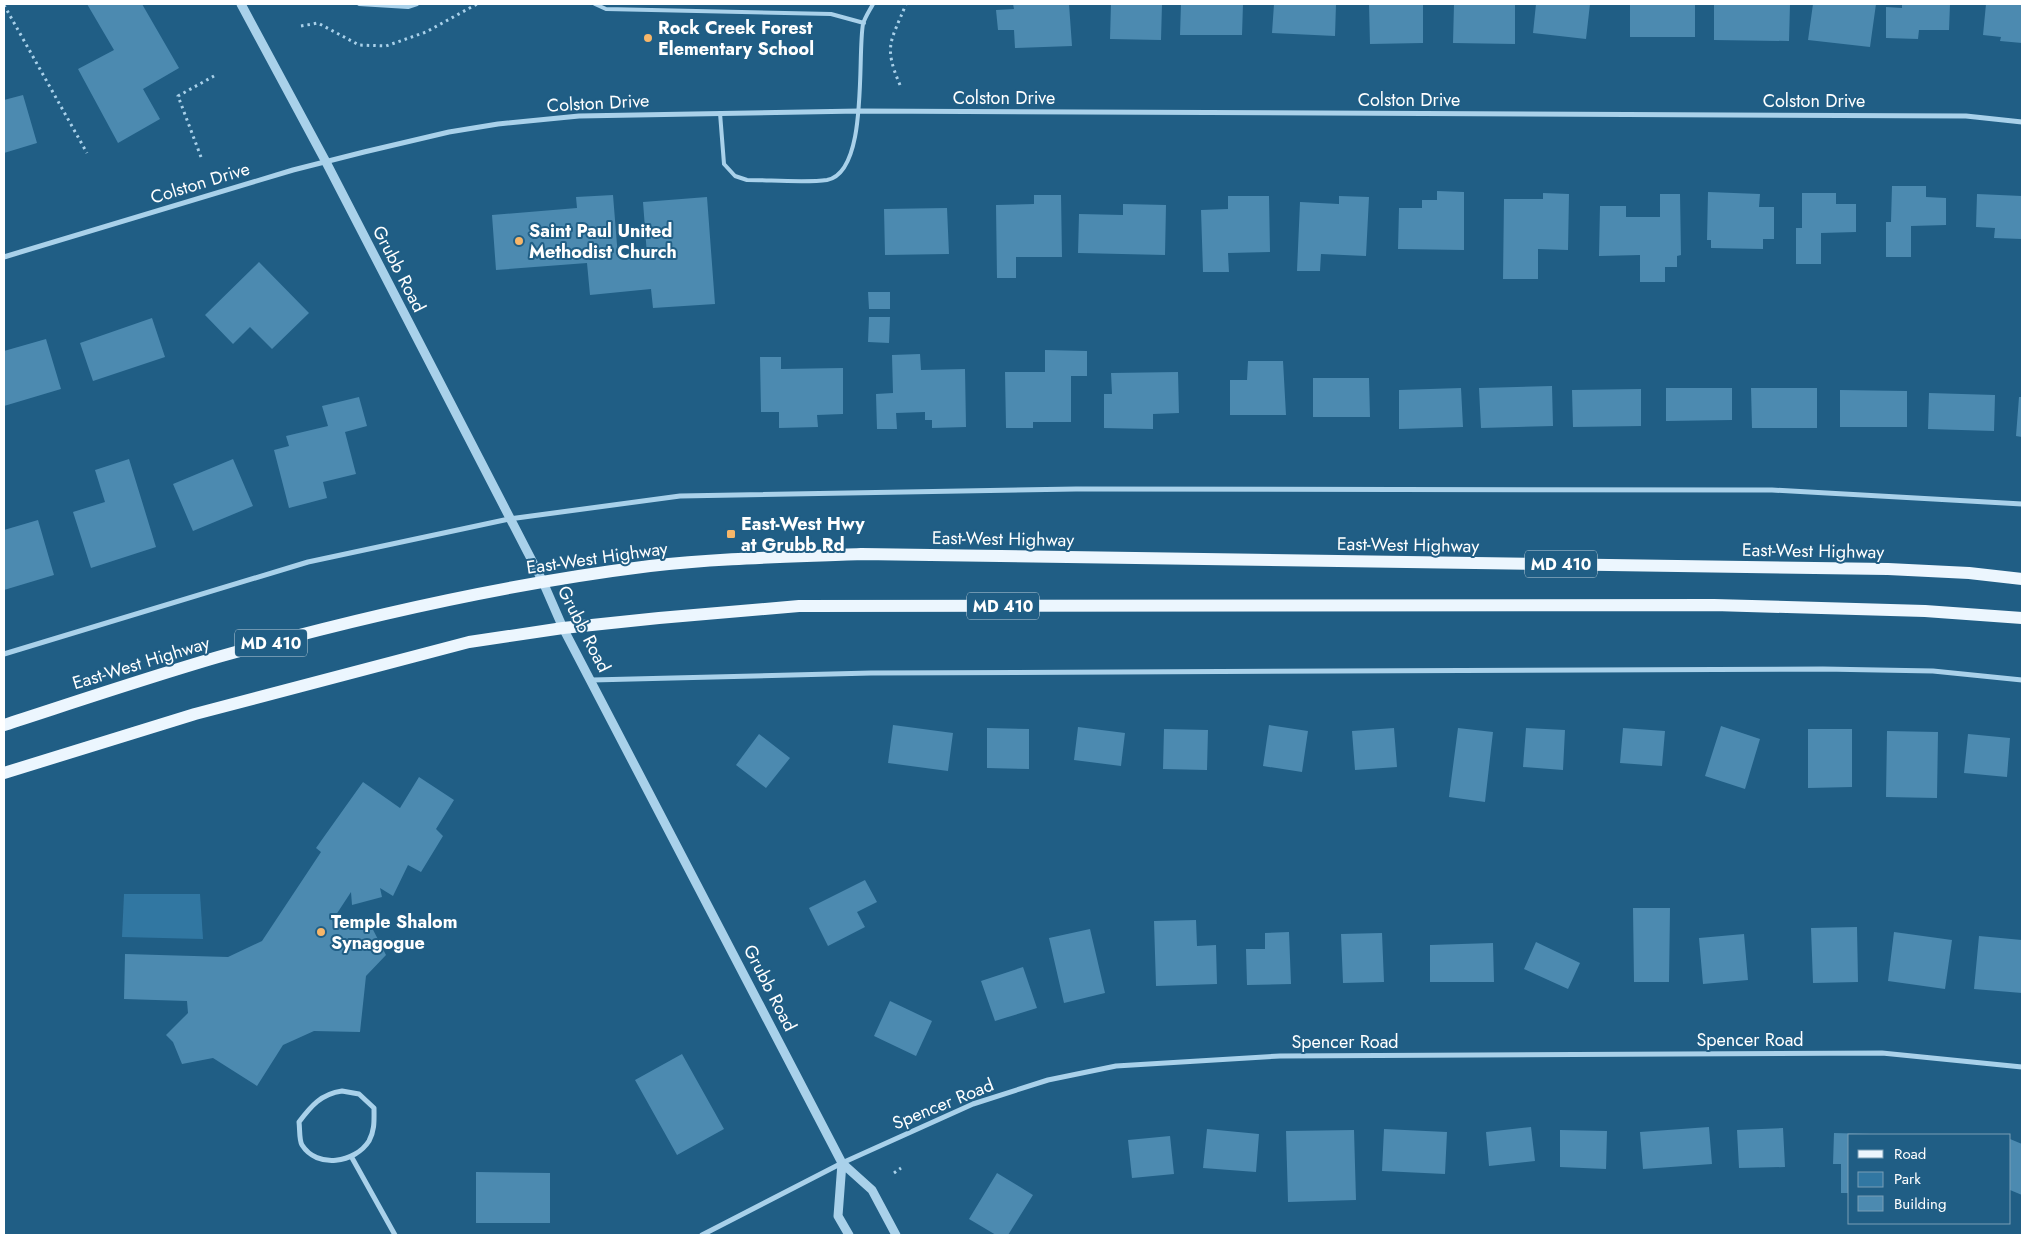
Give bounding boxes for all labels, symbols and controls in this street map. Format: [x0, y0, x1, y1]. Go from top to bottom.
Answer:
place label: Rock Creek Forest Elementary School [658, 15, 814, 62]
marker: Rock Creek Forest Elementary School [642, 32, 654, 44]
street label: Colston Drive [953, 85, 1055, 111]
street label: Colston Drive [546, 87, 650, 119]
street label: Colston Drive [1358, 87, 1460, 113]
street label: Colston Drive [1763, 88, 1865, 114]
street label: Colston Drive [147, 156, 253, 210]
place label: Saint Paul United Methodist Church [529, 218, 677, 265]
street label: Grubb Road [366, 221, 432, 317]
marker: Saint Paul United Methodist Church [513, 235, 525, 247]
place label: East-West Hwy at Grubb Rd [741, 511, 865, 558]
street label: East-West Highway [932, 525, 1075, 553]
marker: East-West Hwy at Grubb Rd [725, 528, 737, 540]
street label: East-West Highway [1337, 531, 1480, 559]
street label: East-West Highway [525, 535, 669, 581]
street label: East-West Highway [1742, 537, 1885, 565]
road number: MD 410 [1525, 550, 1597, 578]
street label: Grubb Road [551, 581, 617, 677]
road number: MD 410 [967, 592, 1039, 620]
street label: East-West Highway [69, 630, 213, 696]
road number: MD 410 [235, 630, 307, 656]
place label: Temple Shalom Synagogue [331, 909, 458, 956]
marker: Temple Shalom Synagogue [315, 926, 327, 938]
street label: Grubb Road [737, 940, 803, 1036]
street label: Spencer Road [1696, 1027, 1804, 1053]
street label: Spencer Road [1291, 1029, 1399, 1055]
street label: Spencer Road [888, 1072, 998, 1136]
legend [1848, 1134, 2011, 1224]
text: Road [1894, 1143, 1926, 1165]
text: Park [1894, 1168, 1921, 1190]
text: Building [1894, 1193, 1946, 1215]

